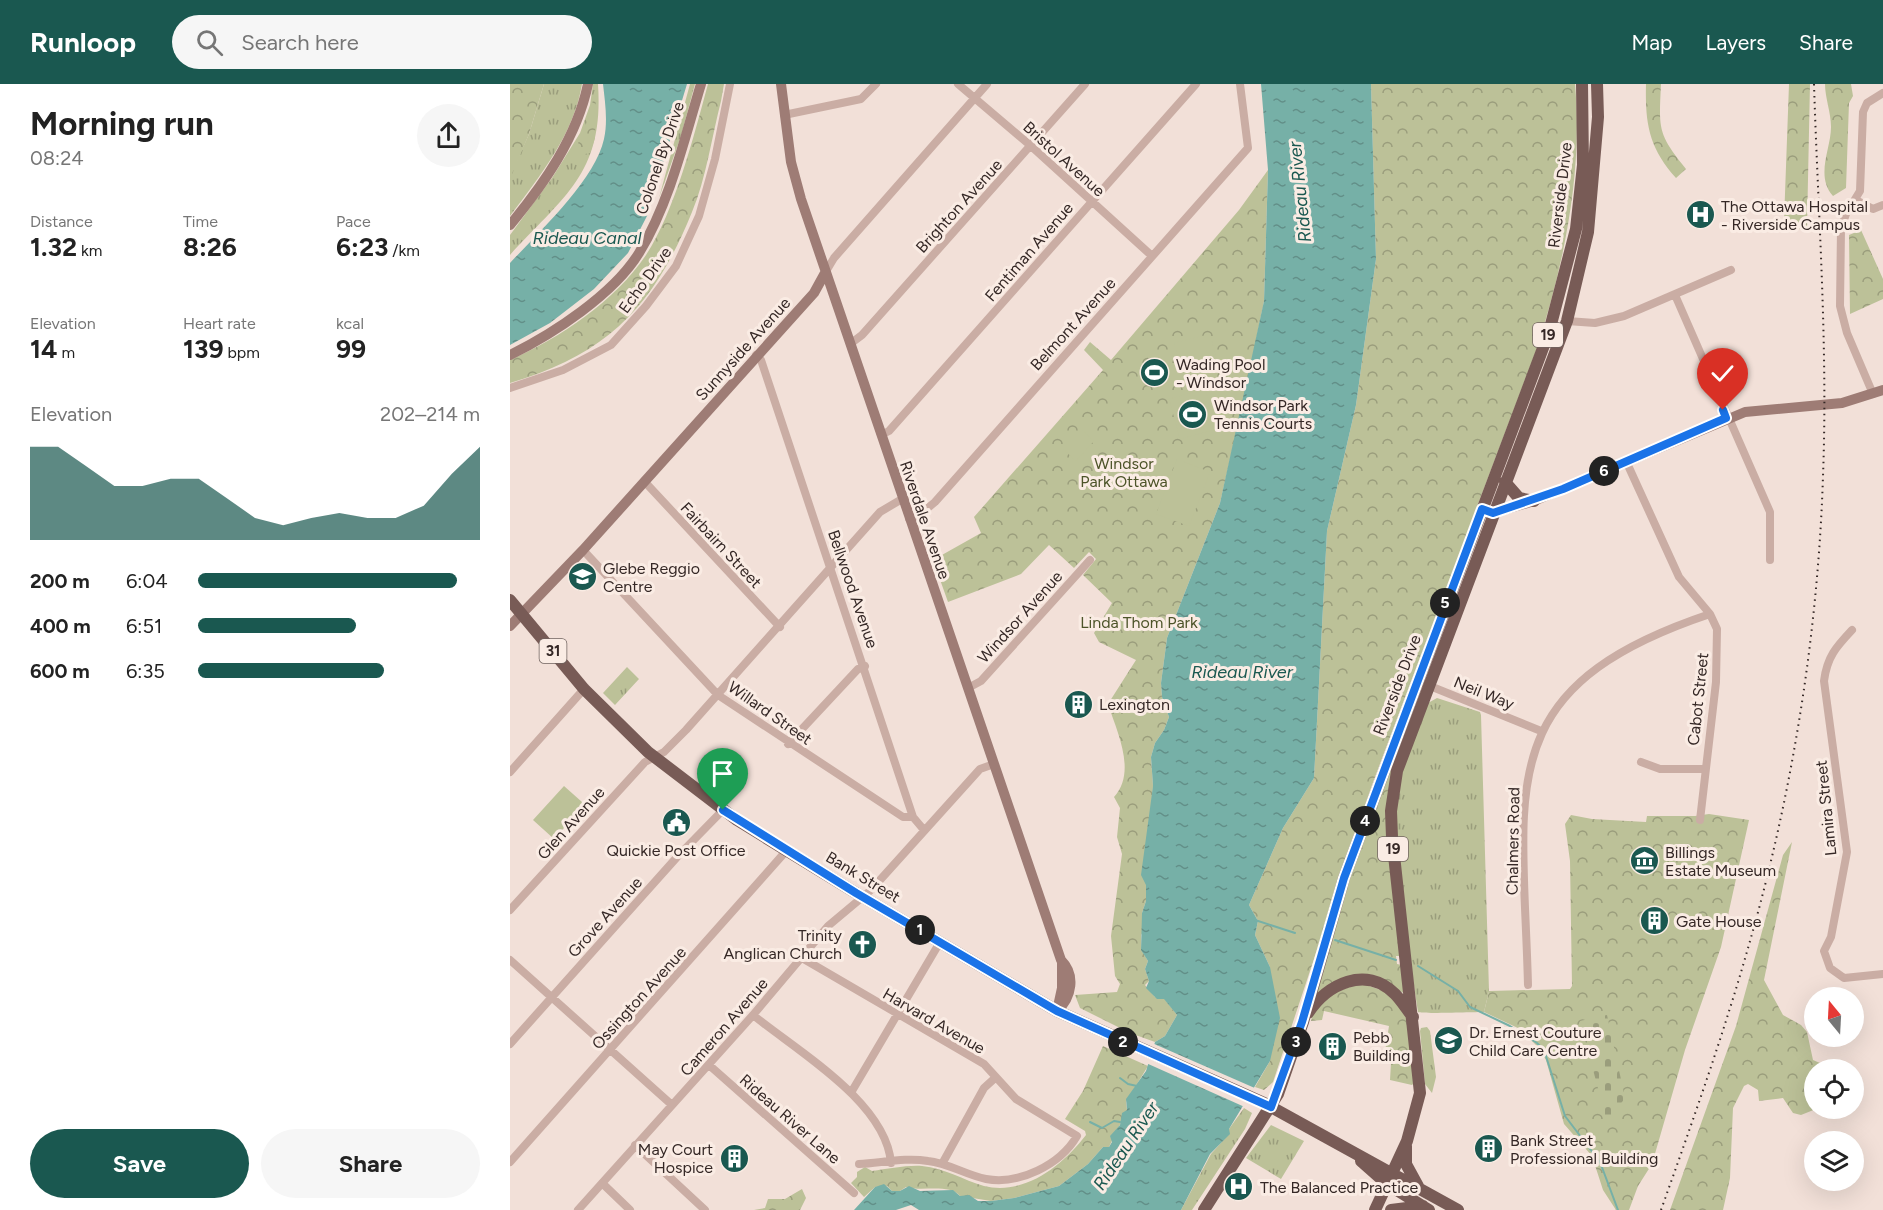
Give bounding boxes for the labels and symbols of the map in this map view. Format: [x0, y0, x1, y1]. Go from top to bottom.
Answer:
street label: Colonel By Drive [632, 99, 688, 217]
street label: Bristol Avenue [1019, 117, 1109, 201]
water label: Rideau River [1284, 139, 1316, 244]
street label: Riverside Drive [1544, 141, 1576, 249]
street label: Brighton Avenue [912, 155, 1006, 257]
place label: The Ottawa Hospital - Riverside Campus [1721, 197, 1868, 234]
street label: Fentiman Avenue [981, 198, 1077, 305]
hospital icon: The Ottawa Hospital - Riverside Campus [1684, 199, 1716, 231]
water label: Rideau Canal [532, 227, 643, 249]
street label: Echo Drive [615, 243, 676, 317]
street label: Belmont Avenue [1026, 274, 1120, 374]
street label: Sunnyside Avenue [692, 293, 794, 404]
road number: 19 [1533, 323, 1563, 347]
pin [1697, 348, 1748, 410]
place label: Wading Pool - Windsor [1176, 355, 1265, 392]
sports icon: Wading Pool - Windsor [1139, 357, 1171, 389]
place label: Windsor Park Tennis Courts [1214, 396, 1312, 433]
sports icon: Windsor Park Tennis Courts [1177, 398, 1209, 430]
park label: Windsor Park Ottawa [1080, 454, 1168, 491]
pin: 6 [1589, 456, 1619, 486]
street label: Riverdale Avenue [896, 458, 954, 582]
street label: Fairbairn Street [676, 498, 766, 592]
street label: Bellwood Avenue [824, 527, 882, 651]
place label: Glebe Reggio Centre [603, 559, 700, 596]
school or university icon: Glebe Reggio Centre [566, 561, 598, 593]
street label: Windsor Avenue [974, 567, 1067, 667]
pin: 5 [1430, 588, 1460, 618]
park label: Linda Thom Park [1080, 613, 1198, 632]
street label: Riverside Drive [1369, 632, 1425, 738]
road number: 31 [540, 639, 567, 663]
street label: Cabot Street [1684, 652, 1712, 746]
water label: Rideau River [1191, 661, 1294, 683]
street label: Neil Way [1451, 672, 1518, 714]
street label: Willard Street [724, 677, 816, 749]
building icon: Lexington [1062, 688, 1094, 720]
place label: Lexington [1099, 695, 1170, 714]
pin [697, 748, 748, 810]
street label: Lamira Street [1812, 759, 1840, 857]
street label: Glen Avenue [533, 782, 609, 863]
street label: Chalmers Road [1503, 787, 1523, 895]
public building icon: Quickie Post Office [660, 806, 692, 838]
pin: 4 [1350, 806, 1380, 836]
road number: 19 [1378, 837, 1408, 861]
place label: Quickie Post Office [606, 841, 746, 860]
place label: Billings Estate Museum [1665, 843, 1776, 880]
museum icon: Billings Estate Museum [1628, 845, 1660, 877]
street label: Bank Street [822, 847, 904, 907]
street label: Grove Avenue [564, 873, 646, 961]
building icon: Gate House [1639, 905, 1671, 937]
place label: Gate House [1676, 912, 1762, 931]
pin: 1 [905, 915, 935, 945]
place label: Trinity Anglican Church [724, 926, 843, 963]
church icon: Trinity Anglican Church [847, 928, 879, 960]
street label: Ossington Avenue [588, 943, 690, 1053]
street label: Cameron Avenue [676, 974, 772, 1080]
street label: Harvard Avenue [880, 984, 989, 1058]
north arrow [1804, 987, 1864, 1047]
place label: Dr. Ernest Couture Child Care Centre [1469, 1023, 1602, 1060]
school or university icon: Dr. Ernest Couture Child Care Centre [1432, 1025, 1464, 1057]
pin: 2 [1108, 1027, 1138, 1057]
pin: 3 [1281, 1027, 1311, 1057]
place label: Pebb Building [1353, 1028, 1410, 1065]
building icon: Pebb Building [1316, 1030, 1348, 1062]
street label: Rideau River Lane [736, 1070, 844, 1168]
water label: Rideau River [1088, 1097, 1164, 1194]
place label: Bank Street Professional Building [1510, 1131, 1658, 1168]
building icon: Bank Street Professional Building [1473, 1133, 1505, 1165]
place label: May Court Hospice [638, 1140, 713, 1177]
building icon: May Court Hospice [718, 1142, 750, 1174]
hospital icon: The Balanced Practice [1223, 1171, 1255, 1203]
place label: The Balanced Practice [1260, 1178, 1419, 1197]

